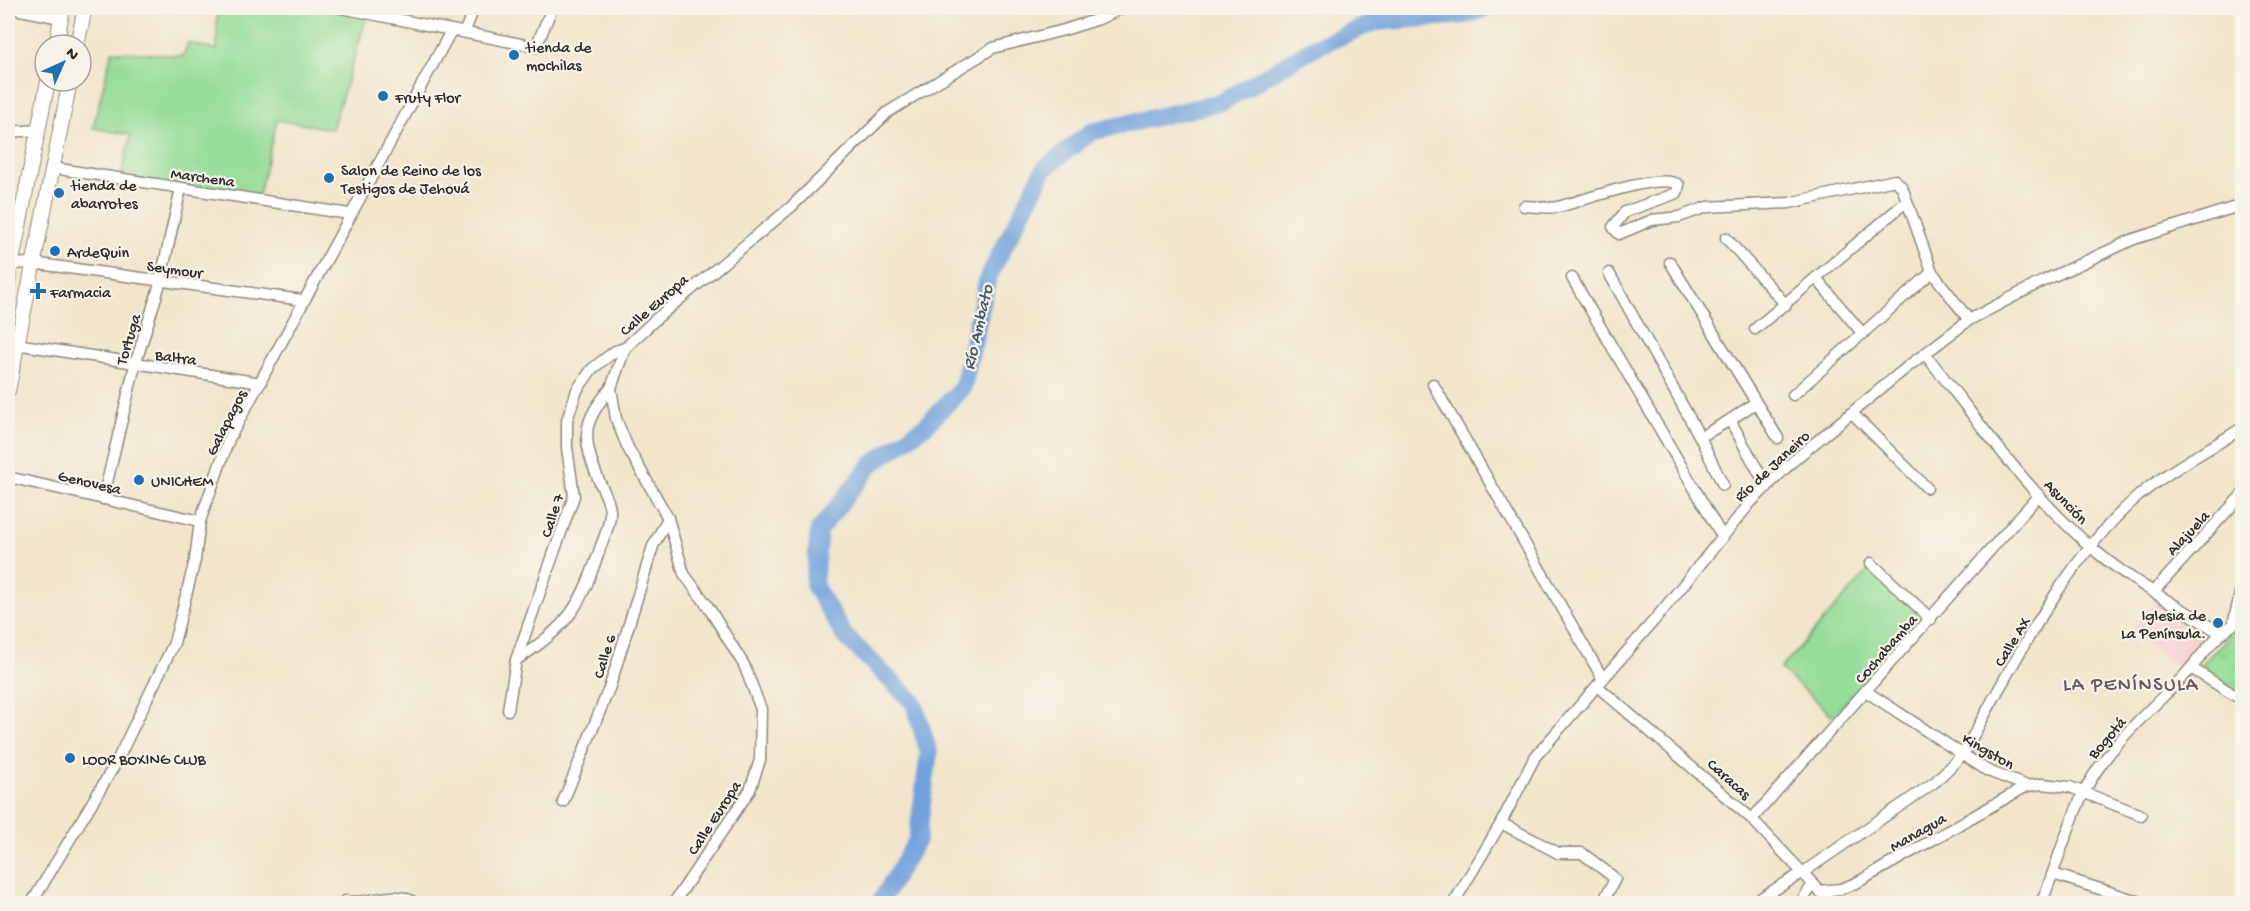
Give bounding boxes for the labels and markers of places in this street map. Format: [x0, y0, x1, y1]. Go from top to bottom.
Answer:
place label: tienda de mochilas [525, 40, 592, 77]
marker: tienda de mochilas [507, 48, 521, 62]
marker: Fruty Flor [376, 89, 390, 103]
place label: Fruty Flor [394, 90, 462, 109]
place label: Salon de Reino de los Testigos de Jehová [340, 163, 482, 200]
marker: Salon de Reino de los Testigos de Jehová [322, 171, 336, 185]
place label: tienda de abarrotes [70, 178, 139, 215]
marker: tienda de abarrotes [52, 186, 66, 200]
marker: ArdeQuin [48, 244, 62, 258]
place label: ArdeQuin [67, 245, 129, 264]
marker: Farmacia [31, 284, 45, 298]
place label: Farmacia [49, 285, 112, 304]
marker: UNICHEM [132, 473, 146, 487]
place label: UNICHEM [151, 474, 214, 493]
place label: Iglesia de La Península. [2121, 608, 2207, 645]
marker: Iglesia de La Península. [2211, 616, 2225, 630]
marker: LOOR BOXING CLUB [63, 751, 77, 765]
place label: LOOR BOXING CLUB [82, 752, 207, 771]

